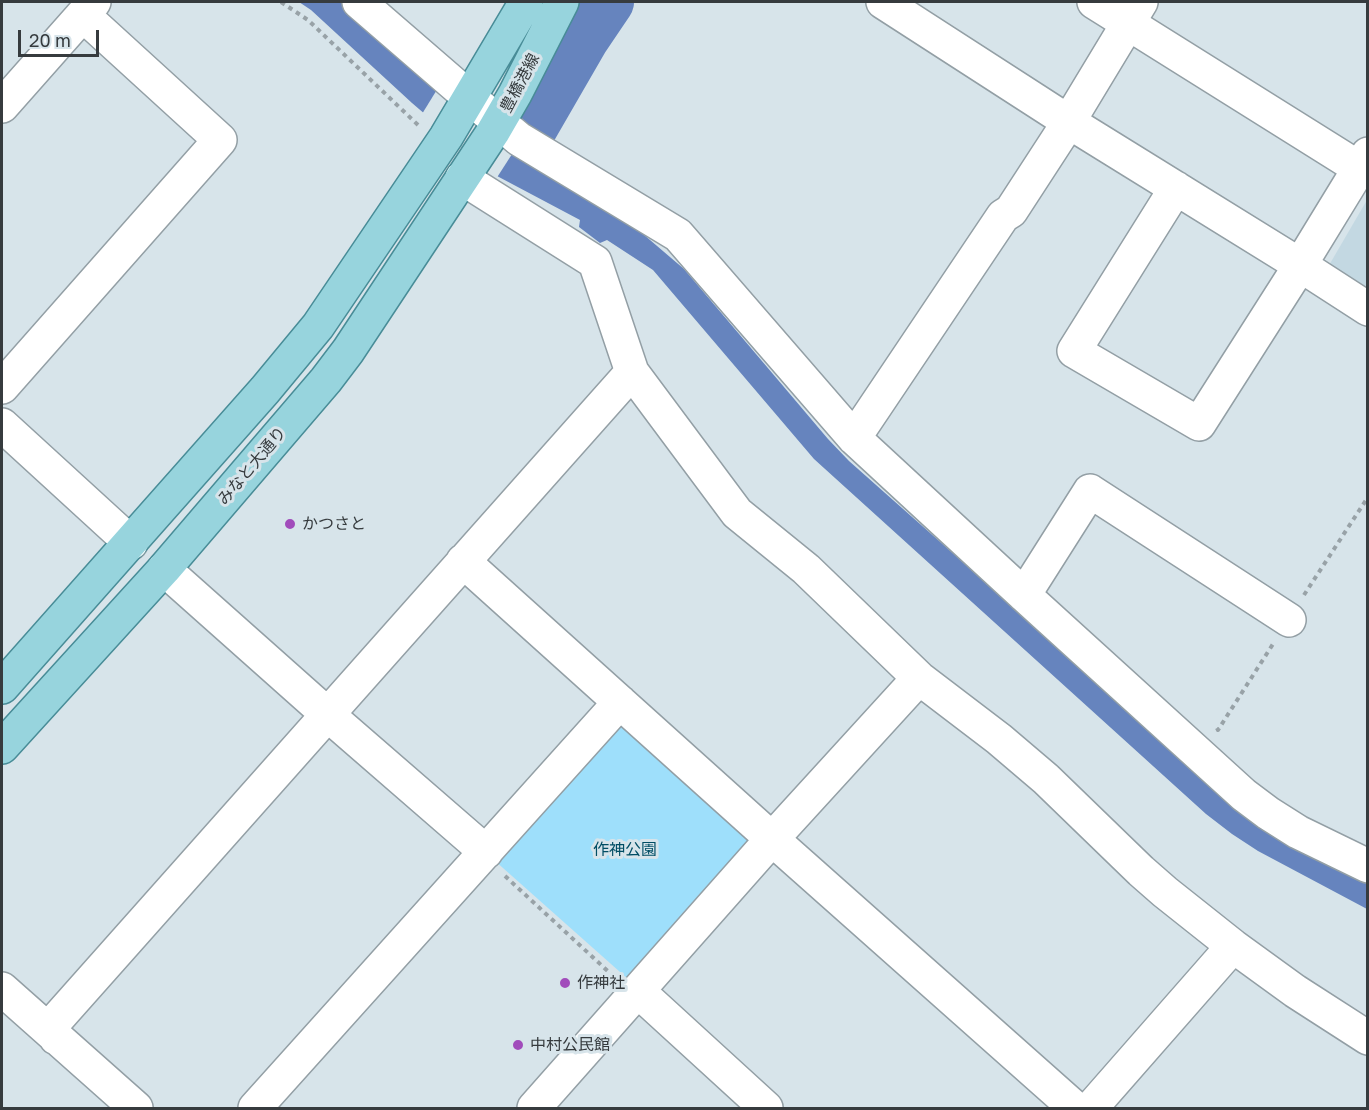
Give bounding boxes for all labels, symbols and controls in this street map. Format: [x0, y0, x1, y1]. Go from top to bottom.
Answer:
scale bar [21, 18, 102, 56]
text: 20 m [29, 29, 71, 51]
street label: 豊橋港線 [497, 50, 543, 116]
street label: みなと大通り [214, 423, 290, 509]
place label: かつさと [302, 514, 366, 534]
marker: かつさと [283, 517, 297, 531]
park label: 作神公園 [593, 840, 657, 860]
place label: 作神社 [577, 973, 625, 993]
marker: 作神社 [558, 976, 572, 990]
place label: 中村公民館 [530, 1035, 610, 1055]
marker: 中村公民館 [511, 1038, 525, 1052]

